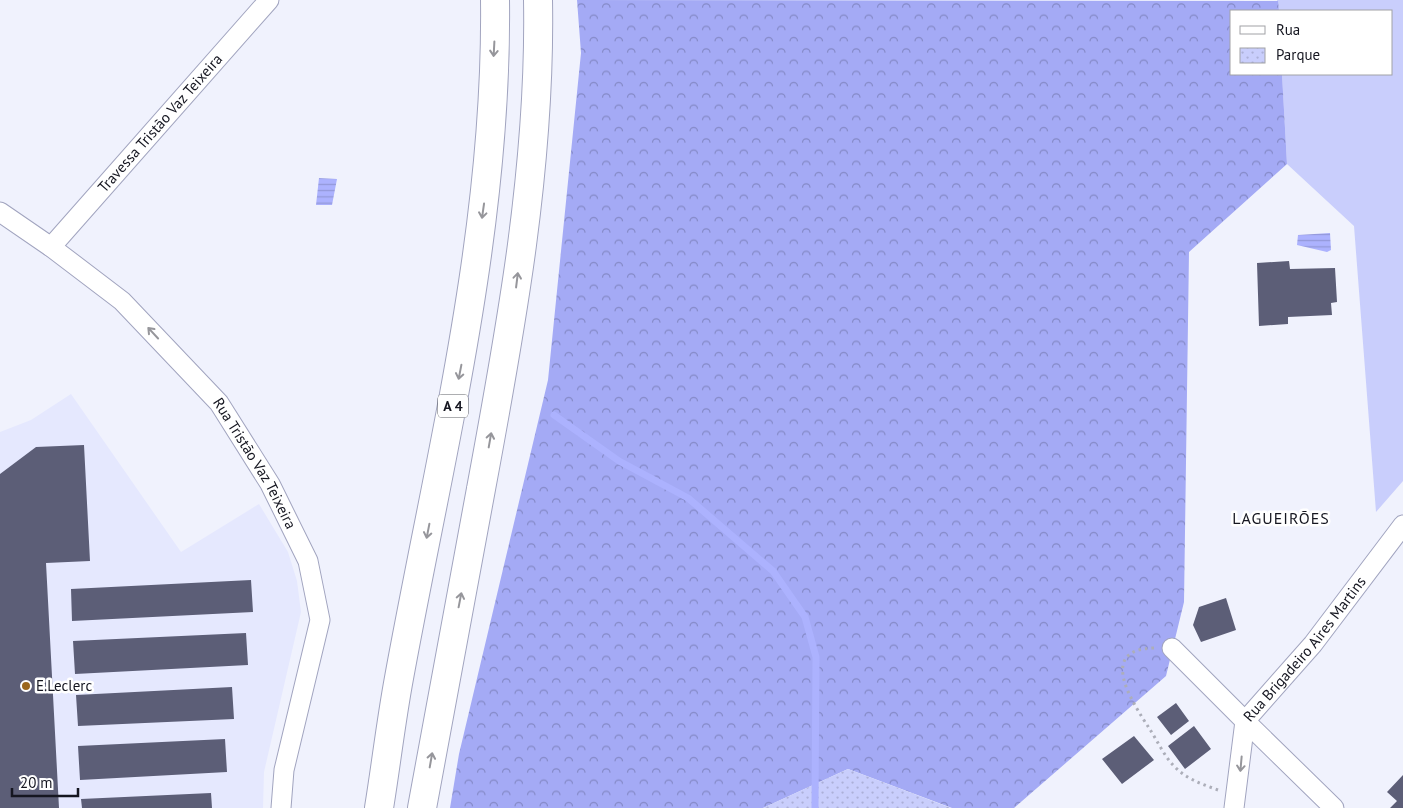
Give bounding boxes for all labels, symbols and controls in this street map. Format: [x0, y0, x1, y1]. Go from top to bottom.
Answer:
legend [1230, 10, 1393, 75]
text: Rua [1276, 20, 1300, 39]
one-way arrow [490, 40, 499, 56]
text: Parque [1276, 45, 1320, 64]
street label: Travessa Tristão Vaz Teixeira [94, 50, 226, 196]
one-way arrow [477, 202, 487, 218]
one-way arrow [512, 273, 522, 289]
one-way arrow [147, 327, 159, 340]
one-way arrow [454, 363, 464, 379]
street label: Rua Tristão Vaz Teixeira [209, 394, 301, 532]
road number: A 4 [438, 394, 468, 418]
one-way arrow [486, 433, 495, 449]
district label: LAGUEIRÕES [1232, 508, 1330, 528]
one-way arrow [423, 523, 432, 539]
street label: Rua Brigadeiro Aires Martins [1239, 572, 1370, 725]
one-way arrow [456, 593, 465, 609]
place label: E.Leclerc [36, 676, 92, 695]
marker: E.Leclerc [20, 680, 32, 692]
one-way arrow [426, 752, 436, 768]
one-way arrow [1236, 756, 1245, 772]
scale bar [12, 766, 79, 798]
text: 20 m [20, 773, 53, 792]

